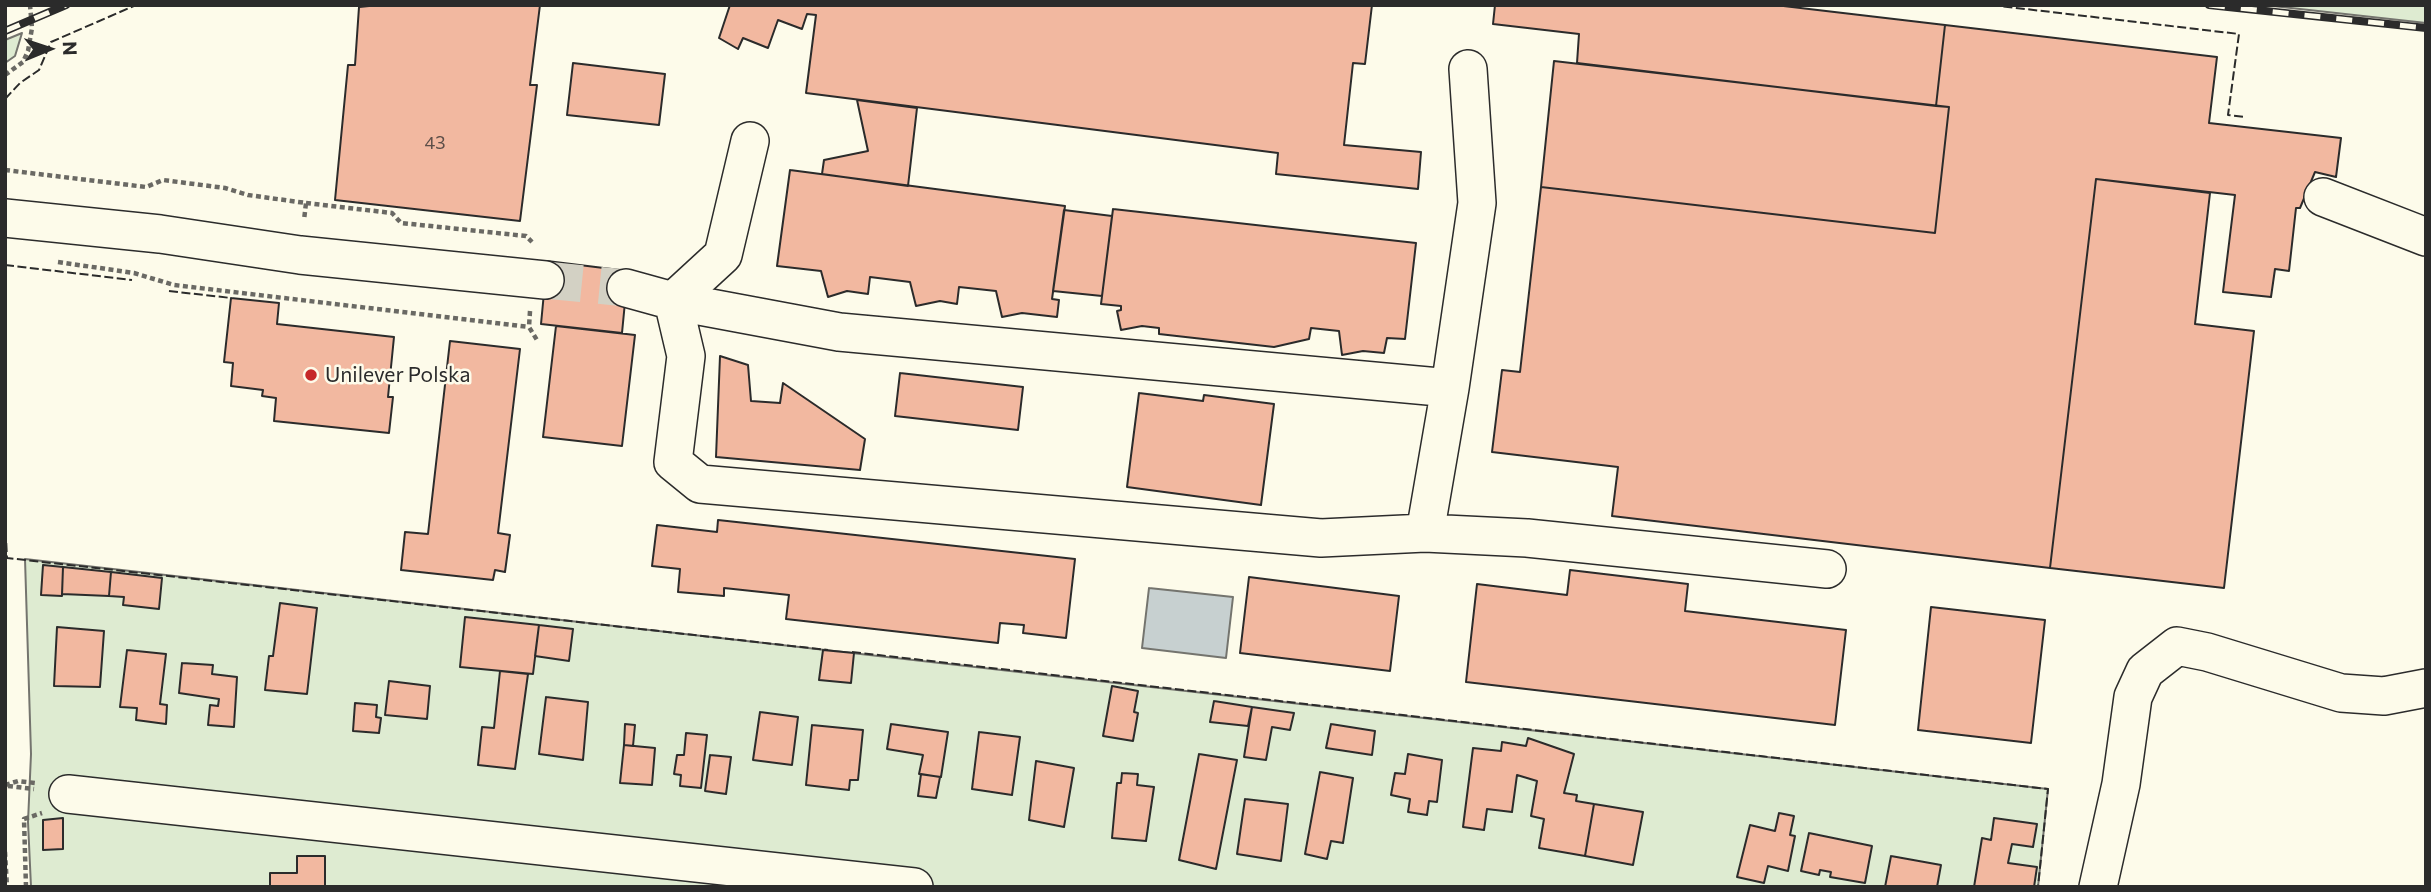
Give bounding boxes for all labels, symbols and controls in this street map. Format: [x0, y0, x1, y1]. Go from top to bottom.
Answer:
north arrow [14, 14, 84, 84]
text: N [59, 41, 82, 56]
house number: 43 [424, 132, 446, 154]
place label: Unilever Polska [325, 362, 470, 388]
marker: Unilever Polska [303, 367, 319, 383]

